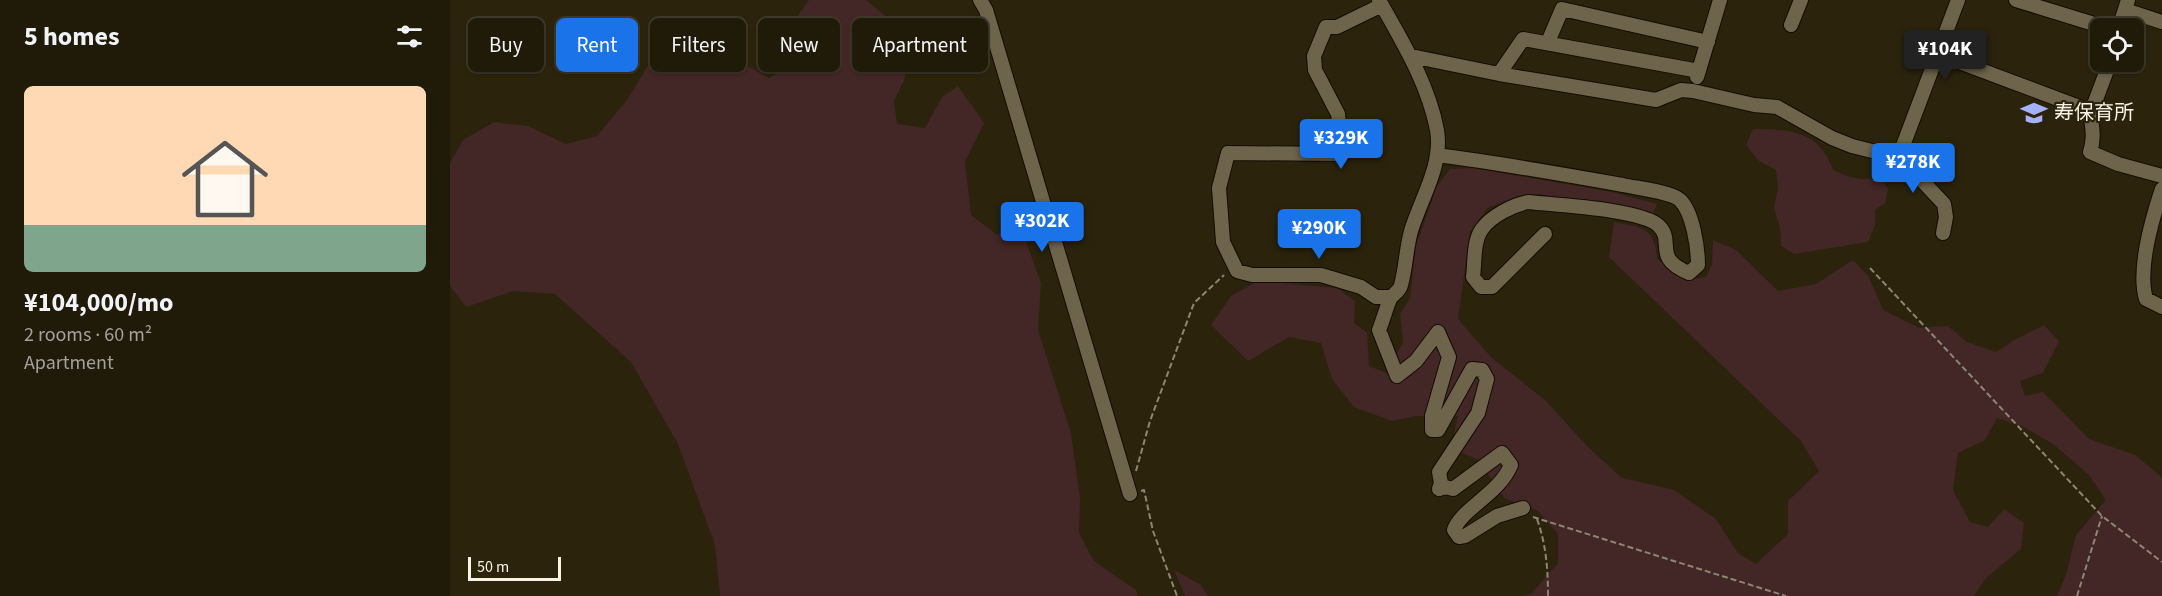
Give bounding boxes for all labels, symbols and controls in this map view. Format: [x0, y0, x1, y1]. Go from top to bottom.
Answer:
text: 5 homes [24, 18, 119, 55]
chip: Buy [468, 18, 544, 72]
chip: Rent [556, 18, 638, 72]
chip: Filters [650, 18, 746, 72]
chip: New [758, 18, 840, 72]
chip: Apartment [852, 18, 988, 72]
map controls [2090, 18, 2144, 72]
button: locate [2090, 18, 2144, 72]
icon: filters [393, 20, 426, 53]
pin: ¥104K [1903, 30, 1987, 81]
text: ¥104K [1918, 35, 1972, 63]
school or university icon: 寿保育所 [2019, 98, 2049, 128]
place label: 寿保育所 [2054, 99, 2134, 127]
pin: ¥329K [1299, 119, 1383, 170]
text: ¥329K [1314, 124, 1368, 152]
icon: home [171, 125, 279, 233]
pin: ¥278K [1871, 143, 1955, 194]
text: ¥278K [1886, 148, 1940, 176]
pin: ¥302K [1000, 202, 1084, 253]
text: ¥302K [1015, 207, 1069, 235]
pin: ¥290K [1277, 209, 1361, 260]
text: ¥290K [1292, 214, 1346, 242]
text: ¥104,000/mo [24, 284, 173, 321]
text: 2 rooms · 60 m² [24, 321, 152, 349]
text: Apartment [24, 349, 114, 377]
scale bar [468, 554, 561, 582]
text: 50 m [477, 556, 509, 578]

